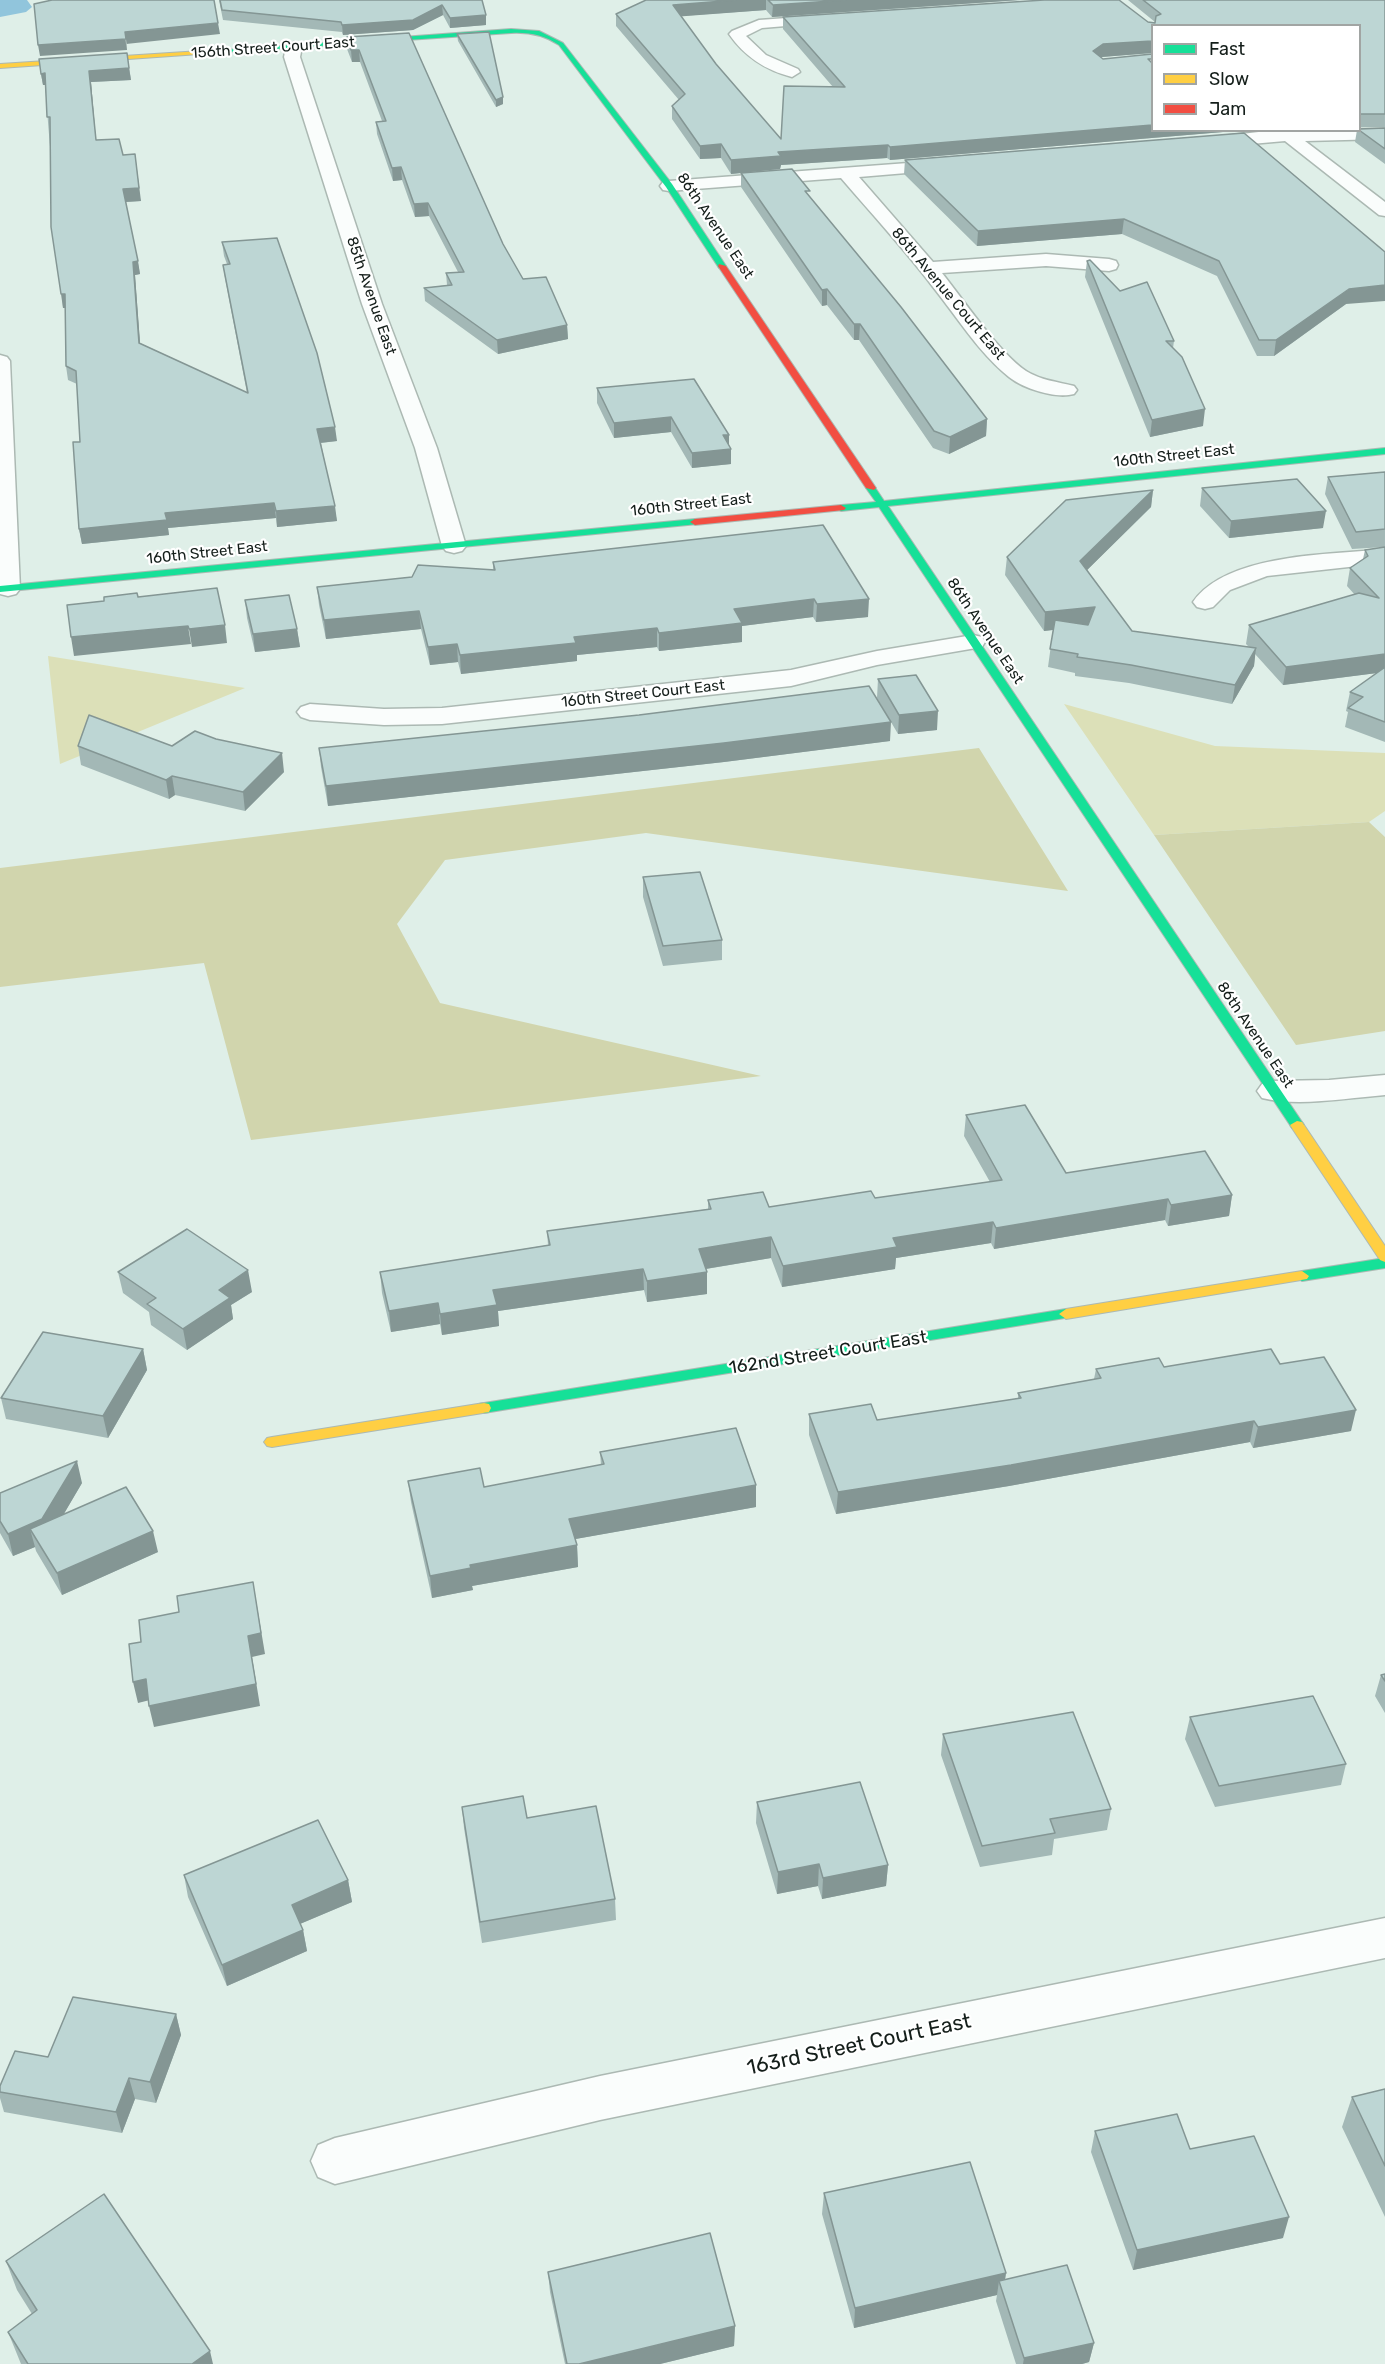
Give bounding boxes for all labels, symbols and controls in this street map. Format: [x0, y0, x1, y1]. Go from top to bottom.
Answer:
legend [1151, 24, 1361, 132]
street label: 156th Street Court East [191, 33, 355, 63]
text: Fast [1209, 38, 1245, 60]
text: Slow [1209, 68, 1249, 90]
text: Jam [1209, 98, 1246, 120]
street label: 86th Avenue East [673, 169, 757, 283]
street label: 86th Avenue Court East [887, 224, 1009, 364]
street label: 85th Avenue East [342, 234, 400, 358]
street label: 160th Street East [1113, 441, 1235, 471]
street label: 160th Street East [630, 490, 752, 520]
street label: 160th Street East [146, 538, 268, 568]
street label: 86th Avenue East [943, 574, 1027, 688]
street label: 160th Street Court East [560, 676, 726, 712]
street label: 86th Avenue East [1213, 978, 1297, 1092]
street label: 162nd Street Court East [727, 1327, 929, 1379]
street label: 163rd Street Court East [744, 2009, 974, 2081]

